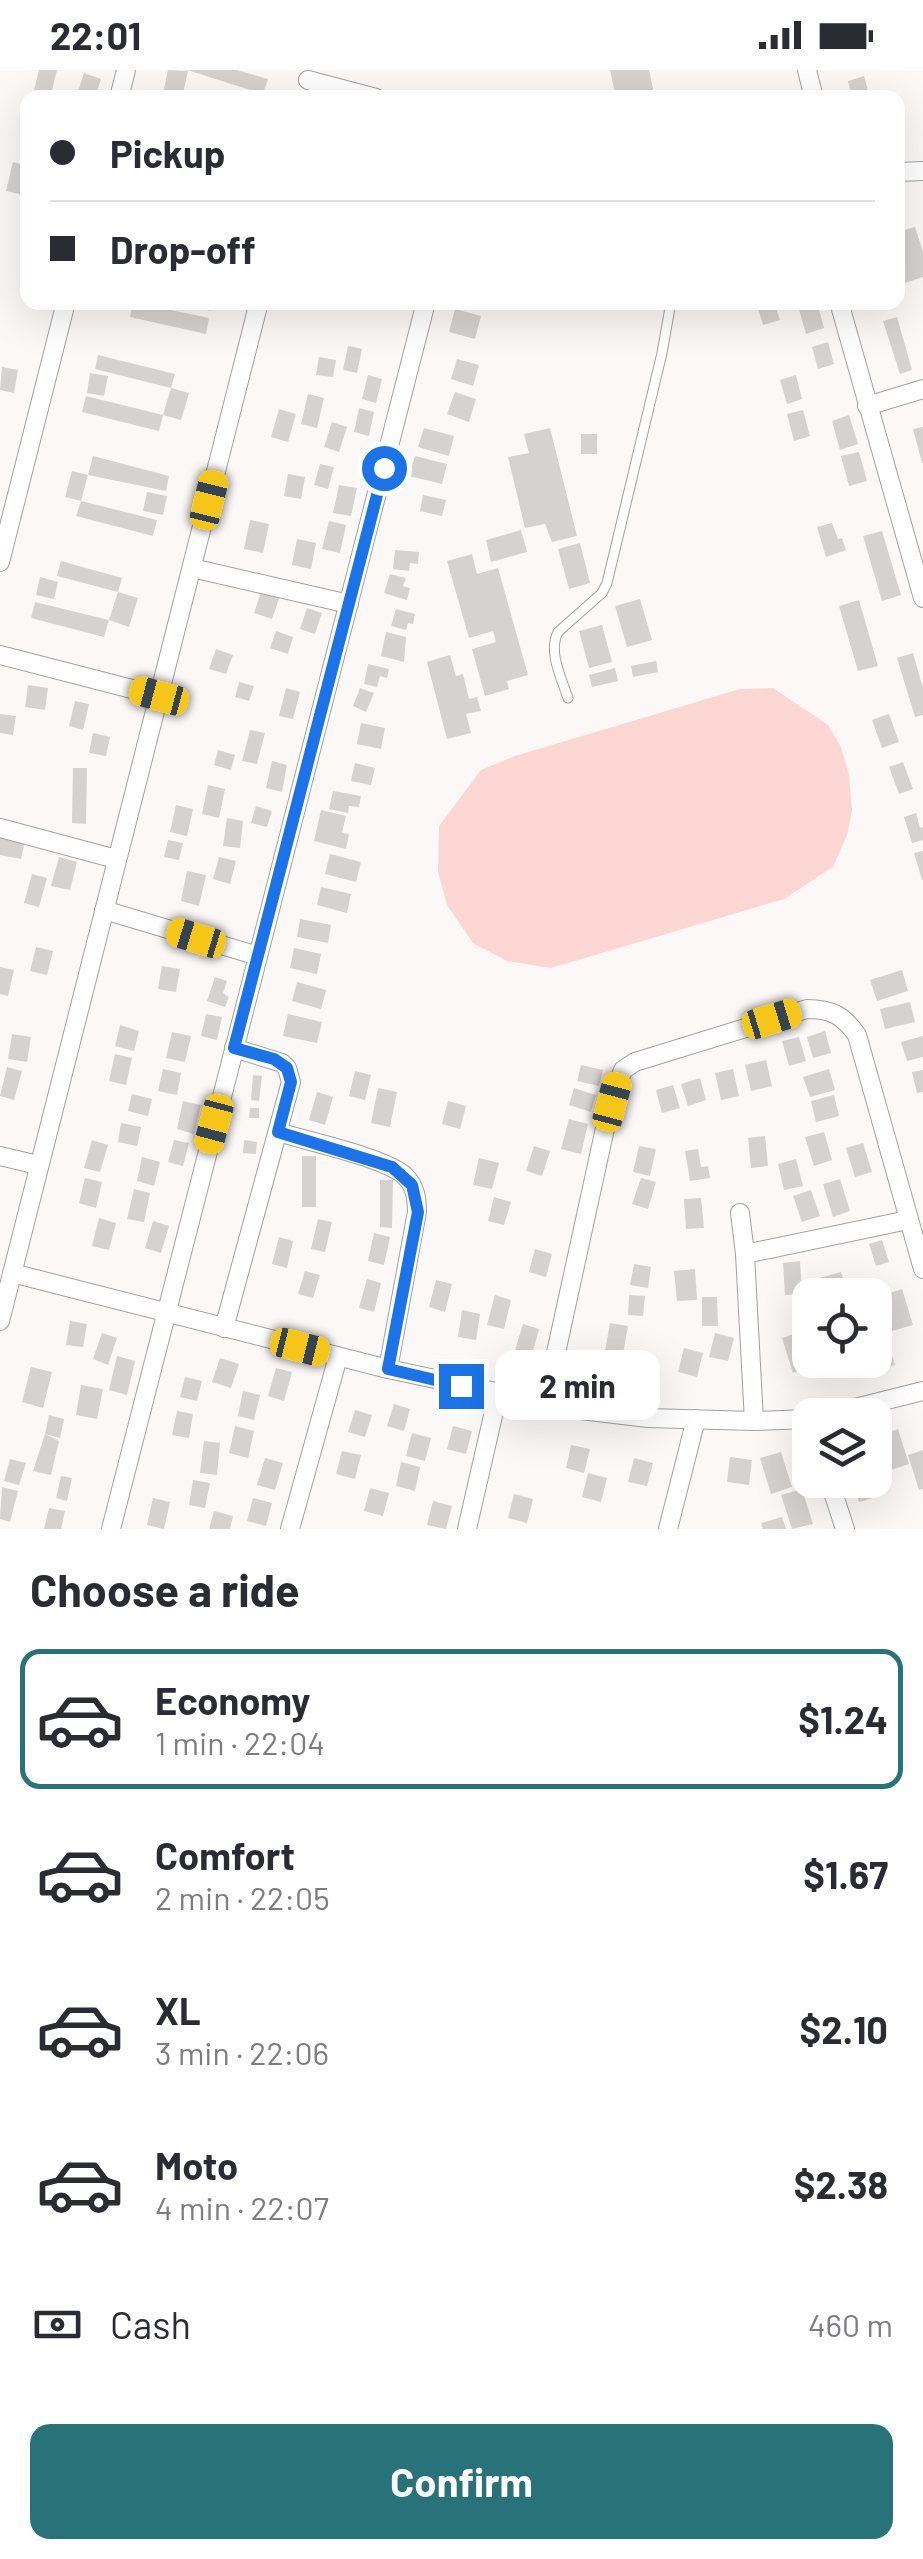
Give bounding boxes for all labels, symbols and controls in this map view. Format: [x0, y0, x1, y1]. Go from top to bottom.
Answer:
text: 22:01 [50, 12, 141, 58]
text: Pickup [110, 130, 225, 176]
text: Drop-off [110, 226, 256, 272]
route start [362, 446, 407, 491]
car [187, 467, 231, 533]
car [126, 674, 192, 718]
car [163, 915, 229, 961]
car [739, 996, 805, 1042]
car [590, 1069, 634, 1135]
car [192, 1091, 236, 1157]
map controls [792, 1278, 892, 1498]
button: locate [792, 1278, 892, 1378]
car [267, 1325, 333, 1369]
callout: 2 min [496, 1351, 661, 1421]
route end [439, 1364, 484, 1409]
text: 2 min [539, 1366, 616, 1404]
button: layers [792, 1398, 892, 1498]
text: Choose a ride [30, 1562, 300, 1616]
icon: car [35, 1674, 125, 1764]
text: Economy [155, 1677, 310, 1723]
text: $1.24 [798, 1696, 888, 1742]
text: 1 min · 22:04 [155, 1723, 325, 1761]
icon: car [35, 1829, 125, 1919]
text: Comfort [155, 1832, 295, 1878]
text: $1.67 [803, 1851, 888, 1897]
text: 2 min · 22:05 [155, 1878, 330, 1916]
icon: car [35, 1984, 125, 2074]
text: XL [155, 1987, 201, 2033]
text: $2.10 [800, 2006, 888, 2052]
text: 3 min · 22:06 [155, 2033, 329, 2071]
icon: car [35, 2139, 125, 2229]
text: Moto [155, 2142, 238, 2188]
text: $2.38 [794, 2161, 888, 2207]
text: 4 min · 22:07 [155, 2188, 329, 2226]
icon: cash [30, 2297, 85, 2352]
text: Cash [110, 2301, 191, 2347]
text: 460 m [808, 2305, 893, 2343]
button: Confirm [30, 2424, 893, 2539]

